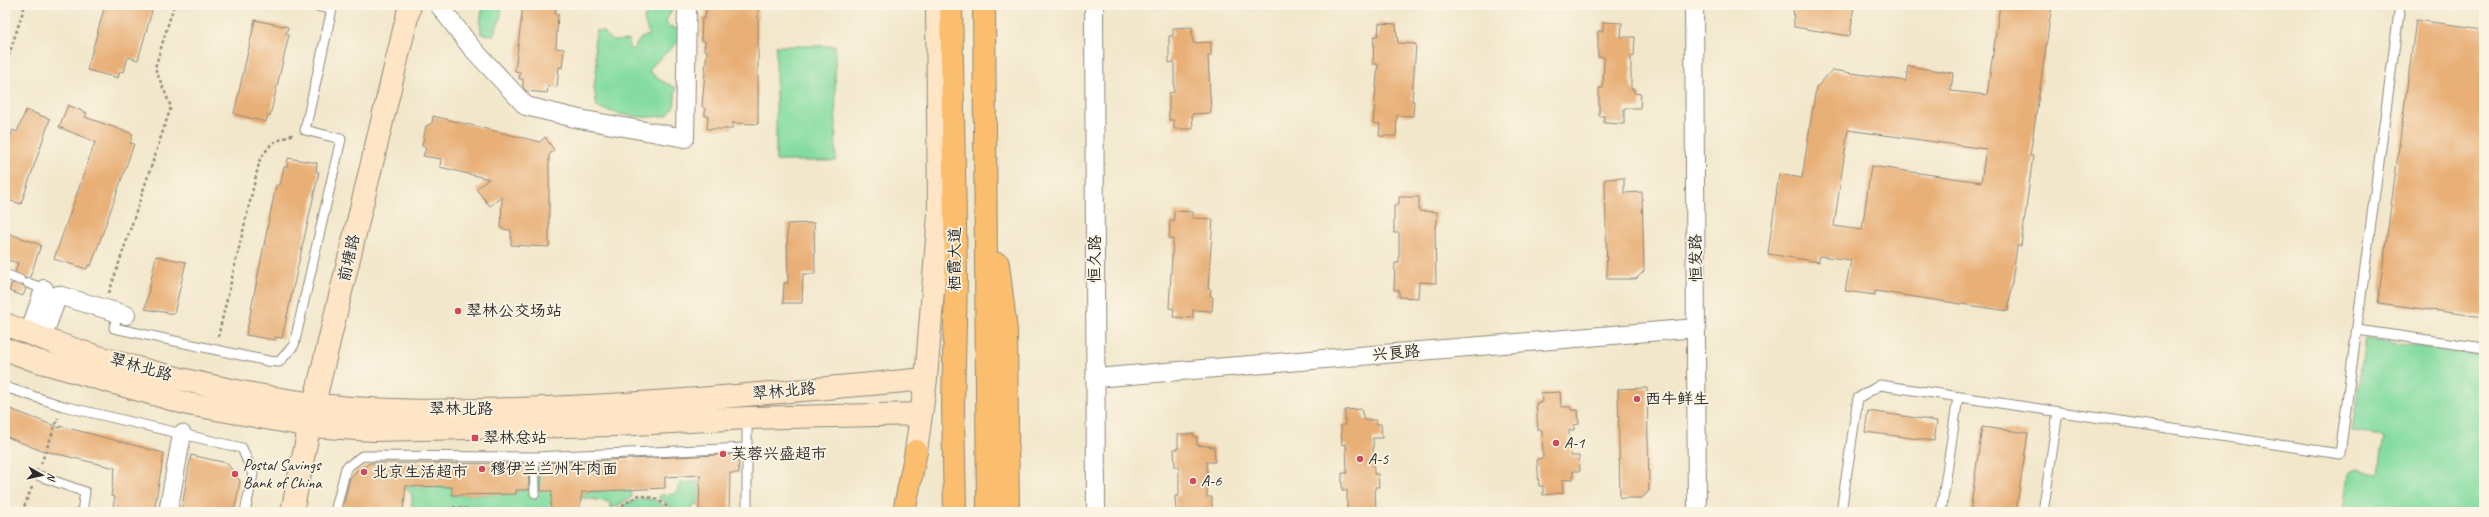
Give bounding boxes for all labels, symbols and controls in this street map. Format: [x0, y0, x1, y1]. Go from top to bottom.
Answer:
street label: 栖霞大道 [945, 227, 965, 291]
street label: 前塘路 [334, 232, 364, 284]
street label: 恒发路 [1686, 234, 1706, 282]
street label: 恒久路 [1085, 235, 1105, 283]
place label: 翠林公交场站 [466, 301, 562, 321]
marker: 翠林公交场站 [453, 306, 463, 316]
street label: 兴良路 [1371, 341, 1421, 365]
street label: 翠林北路 [107, 349, 175, 385]
street label: 翠林北路 [751, 378, 817, 404]
place label: 西牛鲜生 [1645, 389, 1709, 409]
marker: 西牛鲜生 [1632, 394, 1642, 404]
street label: 翠林北路 [429, 399, 493, 419]
place label: 翠林总站 [483, 428, 547, 448]
marker: 翠林总站 [470, 433, 480, 443]
place label: A-1 [1564, 433, 1585, 453]
marker: A-1 [1551, 438, 1561, 448]
place label: 芙蓉兴盛超市 [731, 444, 827, 464]
marker: 芙蓉兴盛超市 [718, 449, 728, 459]
place label: A-5 [1368, 449, 1389, 469]
marker: A-5 [1355, 454, 1365, 464]
north arrow [22, 455, 62, 495]
place label: Postal Savings Bank of China [243, 455, 323, 493]
place label: 穆伊兰兰州牛肉面 [490, 459, 618, 479]
place label: 北京生活超市 [372, 462, 468, 482]
marker: 穆伊兰兰州牛肉面 [477, 464, 487, 474]
marker: 北京生活超市 [359, 467, 369, 477]
marker: Postal Savings Bank of China [230, 469, 240, 479]
place label: A-6 [1201, 471, 1222, 491]
text: N [44, 472, 59, 483]
marker: A-6 [1188, 476, 1198, 486]

